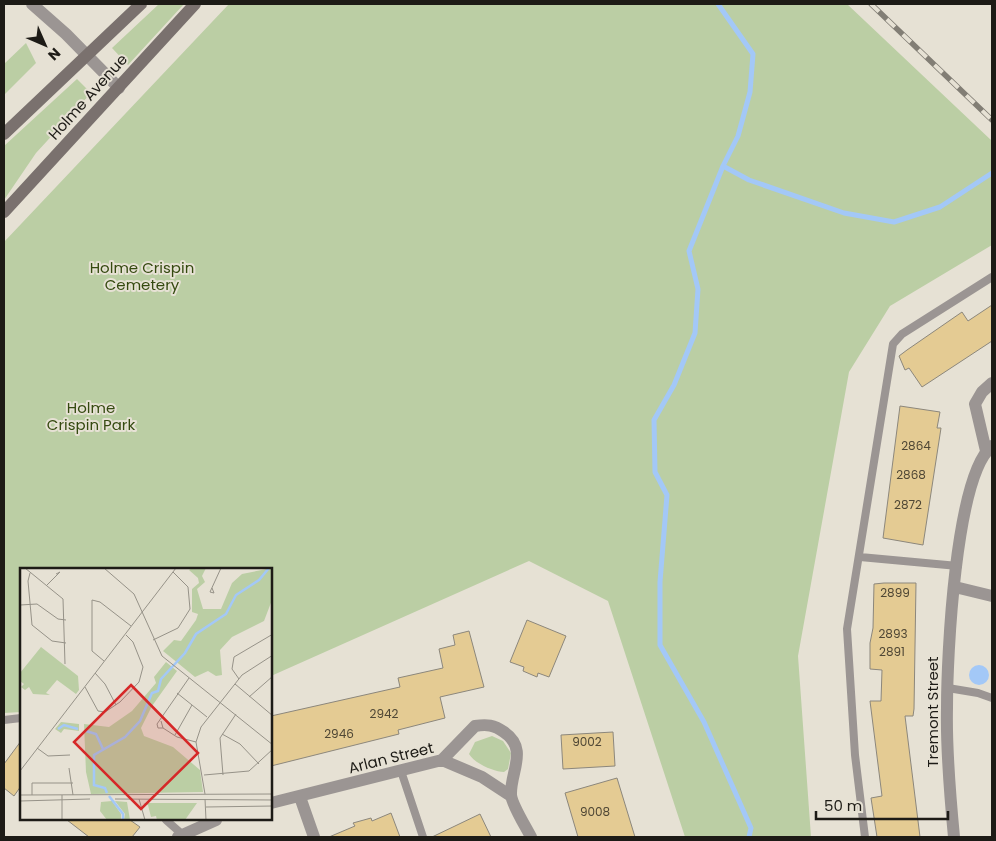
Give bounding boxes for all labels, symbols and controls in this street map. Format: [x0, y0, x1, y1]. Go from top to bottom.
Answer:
north arrow [20, 20, 70, 70]
text: N [43, 43, 65, 65]
street label: Holme Avenue [43, 49, 132, 144]
park label: Holme Crispin Cemetery [90, 257, 194, 295]
park label: Holme Crispin Park [47, 397, 135, 435]
house number: 2864 [901, 437, 931, 454]
house number: 2868 [896, 466, 926, 483]
house number: 2872 [894, 496, 922, 513]
inset map [20, 568, 272, 821]
house number: 2899 [880, 584, 910, 601]
house number: 2893 [878, 625, 908, 642]
house number: 2891 [879, 643, 905, 660]
street label: Tremont Street [922, 656, 943, 768]
house number: 2942 [370, 705, 399, 722]
house number: 2946 [324, 725, 354, 742]
house number: 9002 [572, 733, 602, 750]
street label: Arlan Street [346, 737, 436, 778]
scale bar [816, 788, 948, 820]
text: 50 m [824, 795, 862, 816]
house number: 9008 [580, 803, 610, 820]

